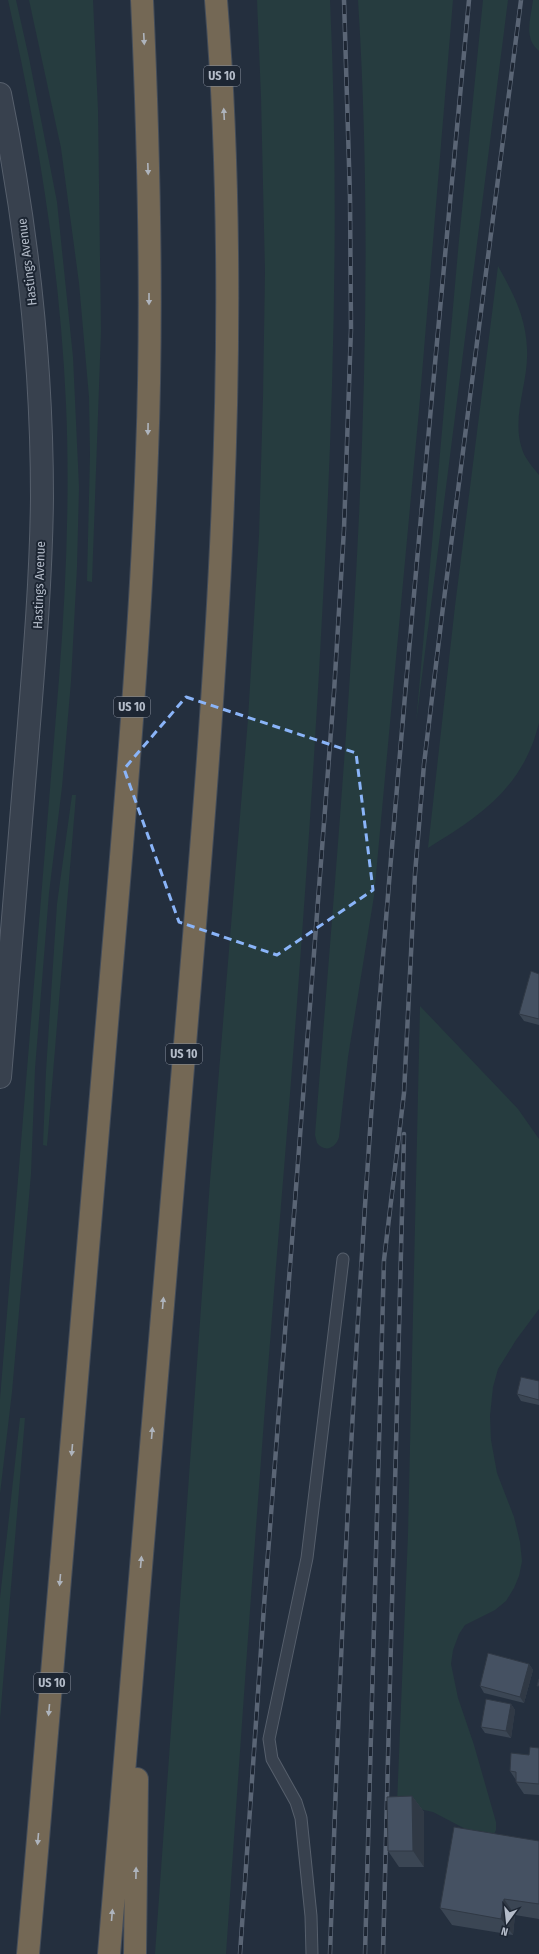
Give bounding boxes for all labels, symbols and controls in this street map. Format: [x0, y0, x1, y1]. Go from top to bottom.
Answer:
one-way arrow [141, 33, 147, 46]
road number: US 10 [204, 66, 240, 86]
one-way arrow [220, 108, 227, 120]
one-way arrow [145, 163, 152, 175]
street label: Hastings Avenue [14, 218, 40, 306]
one-way arrow [146, 293, 152, 306]
one-way arrow [144, 423, 151, 435]
street label: Hastings Avenue [30, 541, 48, 629]
road number: US 10 [114, 697, 150, 717]
road number: US 10 [166, 1044, 202, 1064]
one-way arrow [159, 1297, 166, 1309]
one-way arrow [149, 1427, 155, 1439]
one-way arrow [68, 1444, 75, 1457]
one-way arrow [138, 1556, 145, 1568]
one-way arrow [57, 1574, 64, 1586]
road number: US 10 [34, 1673, 70, 1693]
one-way arrow [46, 1703, 53, 1716]
one-way arrow [35, 1833, 42, 1845]
one-way arrow [133, 1866, 139, 1879]
north arrow [487, 1902, 527, 1942]
one-way arrow [109, 1909, 116, 1921]
text: N [500, 1924, 509, 1938]

